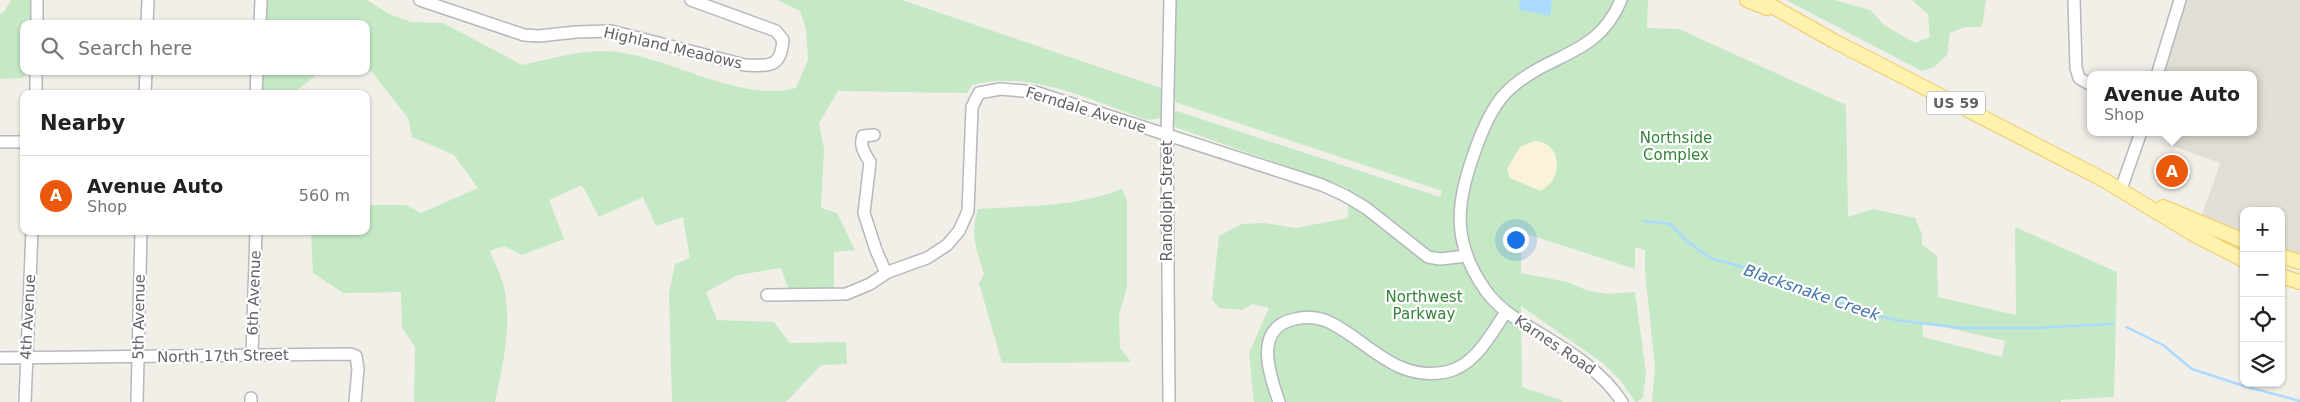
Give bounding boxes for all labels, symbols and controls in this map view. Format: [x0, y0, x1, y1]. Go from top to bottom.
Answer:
search box [20, 20, 370, 75]
street label: Highland Meadows [602, 23, 744, 73]
icon: search [38, 34, 66, 62]
text: Search here [78, 37, 192, 59]
popup [2087, 71, 2257, 136]
street label: Ferndale Avenue [1024, 83, 1148, 137]
text: Avenue Auto [2104, 83, 2240, 105]
road number: US 59 [1927, 92, 1985, 115]
text: Shop [2104, 105, 2144, 124]
text: Nearby [40, 111, 125, 135]
park label: Northside Complex [1640, 129, 1712, 164]
street label: Randolph Street [1158, 140, 1176, 262]
pin: A [2156, 152, 2188, 190]
text: Avenue Auto [87, 175, 223, 197]
text: A [50, 186, 62, 205]
text: 560 m [299, 186, 350, 205]
text: Shop [87, 197, 127, 216]
map controls [2240, 207, 2285, 387]
button: + [2240, 207, 2285, 252]
your location [1503, 227, 1529, 253]
street label: 6th Avenue [244, 250, 264, 336]
button: − [2240, 252, 2285, 297]
water label: Blacksnake Creek [1741, 260, 1883, 325]
street label: 4th Avenue [17, 274, 39, 360]
street label: 5th Avenue [129, 274, 149, 360]
park label: Northwest Parkway [1385, 288, 1463, 323]
button: locate [2240, 297, 2285, 342]
street label: Karnes Road [1511, 311, 1599, 379]
button: layers [2240, 342, 2285, 387]
street label: North 17th Street [157, 346, 289, 366]

